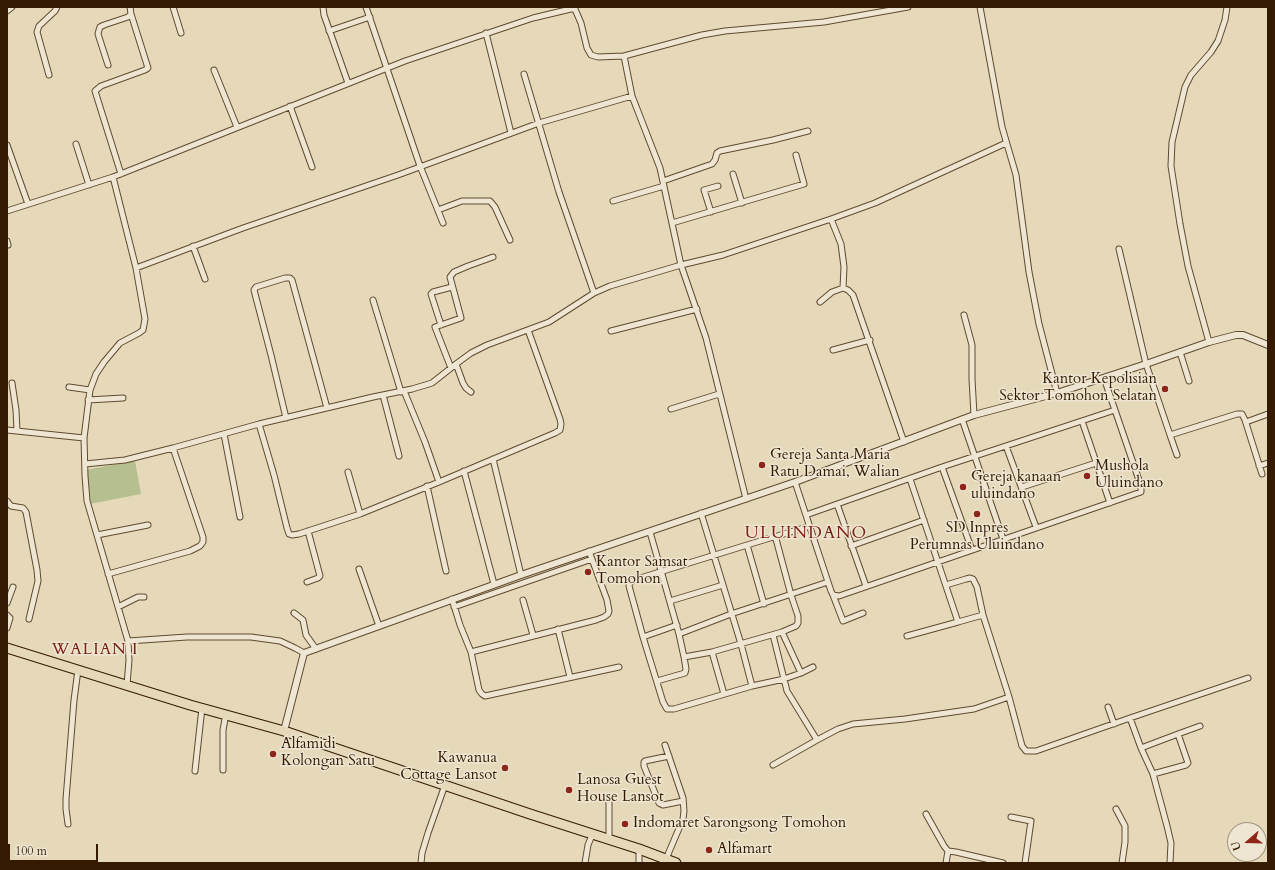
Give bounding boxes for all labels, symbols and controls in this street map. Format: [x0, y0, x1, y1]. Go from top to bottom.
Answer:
place label: Kantor Kepolisian Sektor Tomohon Selatan [999, 371, 1157, 406]
marker: Kantor Kepolisian Sektor Tomohon Selatan [1160, 384, 1170, 394]
place label: Gereja Santa Maria Ratu Damai, Walian [770, 447, 900, 482]
place label: Mushola Uluindano [1095, 458, 1163, 493]
marker: Gereja Santa Maria Ratu Damai, Walian [757, 460, 767, 470]
place label: Gereja kanaan uluindano [971, 469, 1061, 504]
marker: Mushola Uluindano [1082, 471, 1092, 481]
marker: Gereja kanaan uluindano [958, 482, 968, 492]
marker: SD Inpres Perumnas Uluindano [972, 509, 982, 519]
place label: SD Inpres Perumnas Uluindano [910, 520, 1044, 555]
district label: ULUINDANO [745, 524, 867, 544]
place label: Kantor Samsat Tomohon [596, 554, 687, 589]
marker: Kantor Samsat Tomohon [583, 567, 593, 577]
district label: WALIAN I [52, 640, 138, 660]
place label: Alfamidi Kolongan Satu [281, 736, 375, 771]
marker: Alfamidi Kolongan Satu [268, 749, 278, 759]
place label: Kawanua Cottage Lansot [400, 750, 497, 785]
marker: Kawanua Cottage Lansot [500, 763, 510, 773]
place label: Lanosa Guest House Lansot [577, 772, 664, 807]
marker: Lanosa Guest House Lansot [564, 785, 574, 795]
place label: Indomaret Sarongsong Tomohon [633, 815, 846, 833]
marker: Indomaret Sarongsong Tomohon [620, 819, 630, 829]
north arrow [1227, 822, 1267, 862]
scale bar [10, 836, 100, 862]
text: U [1228, 839, 1245, 853]
place label: Alfamart [717, 841, 772, 859]
text: 100 m [15, 843, 47, 859]
marker: Alfamart [704, 845, 714, 855]

